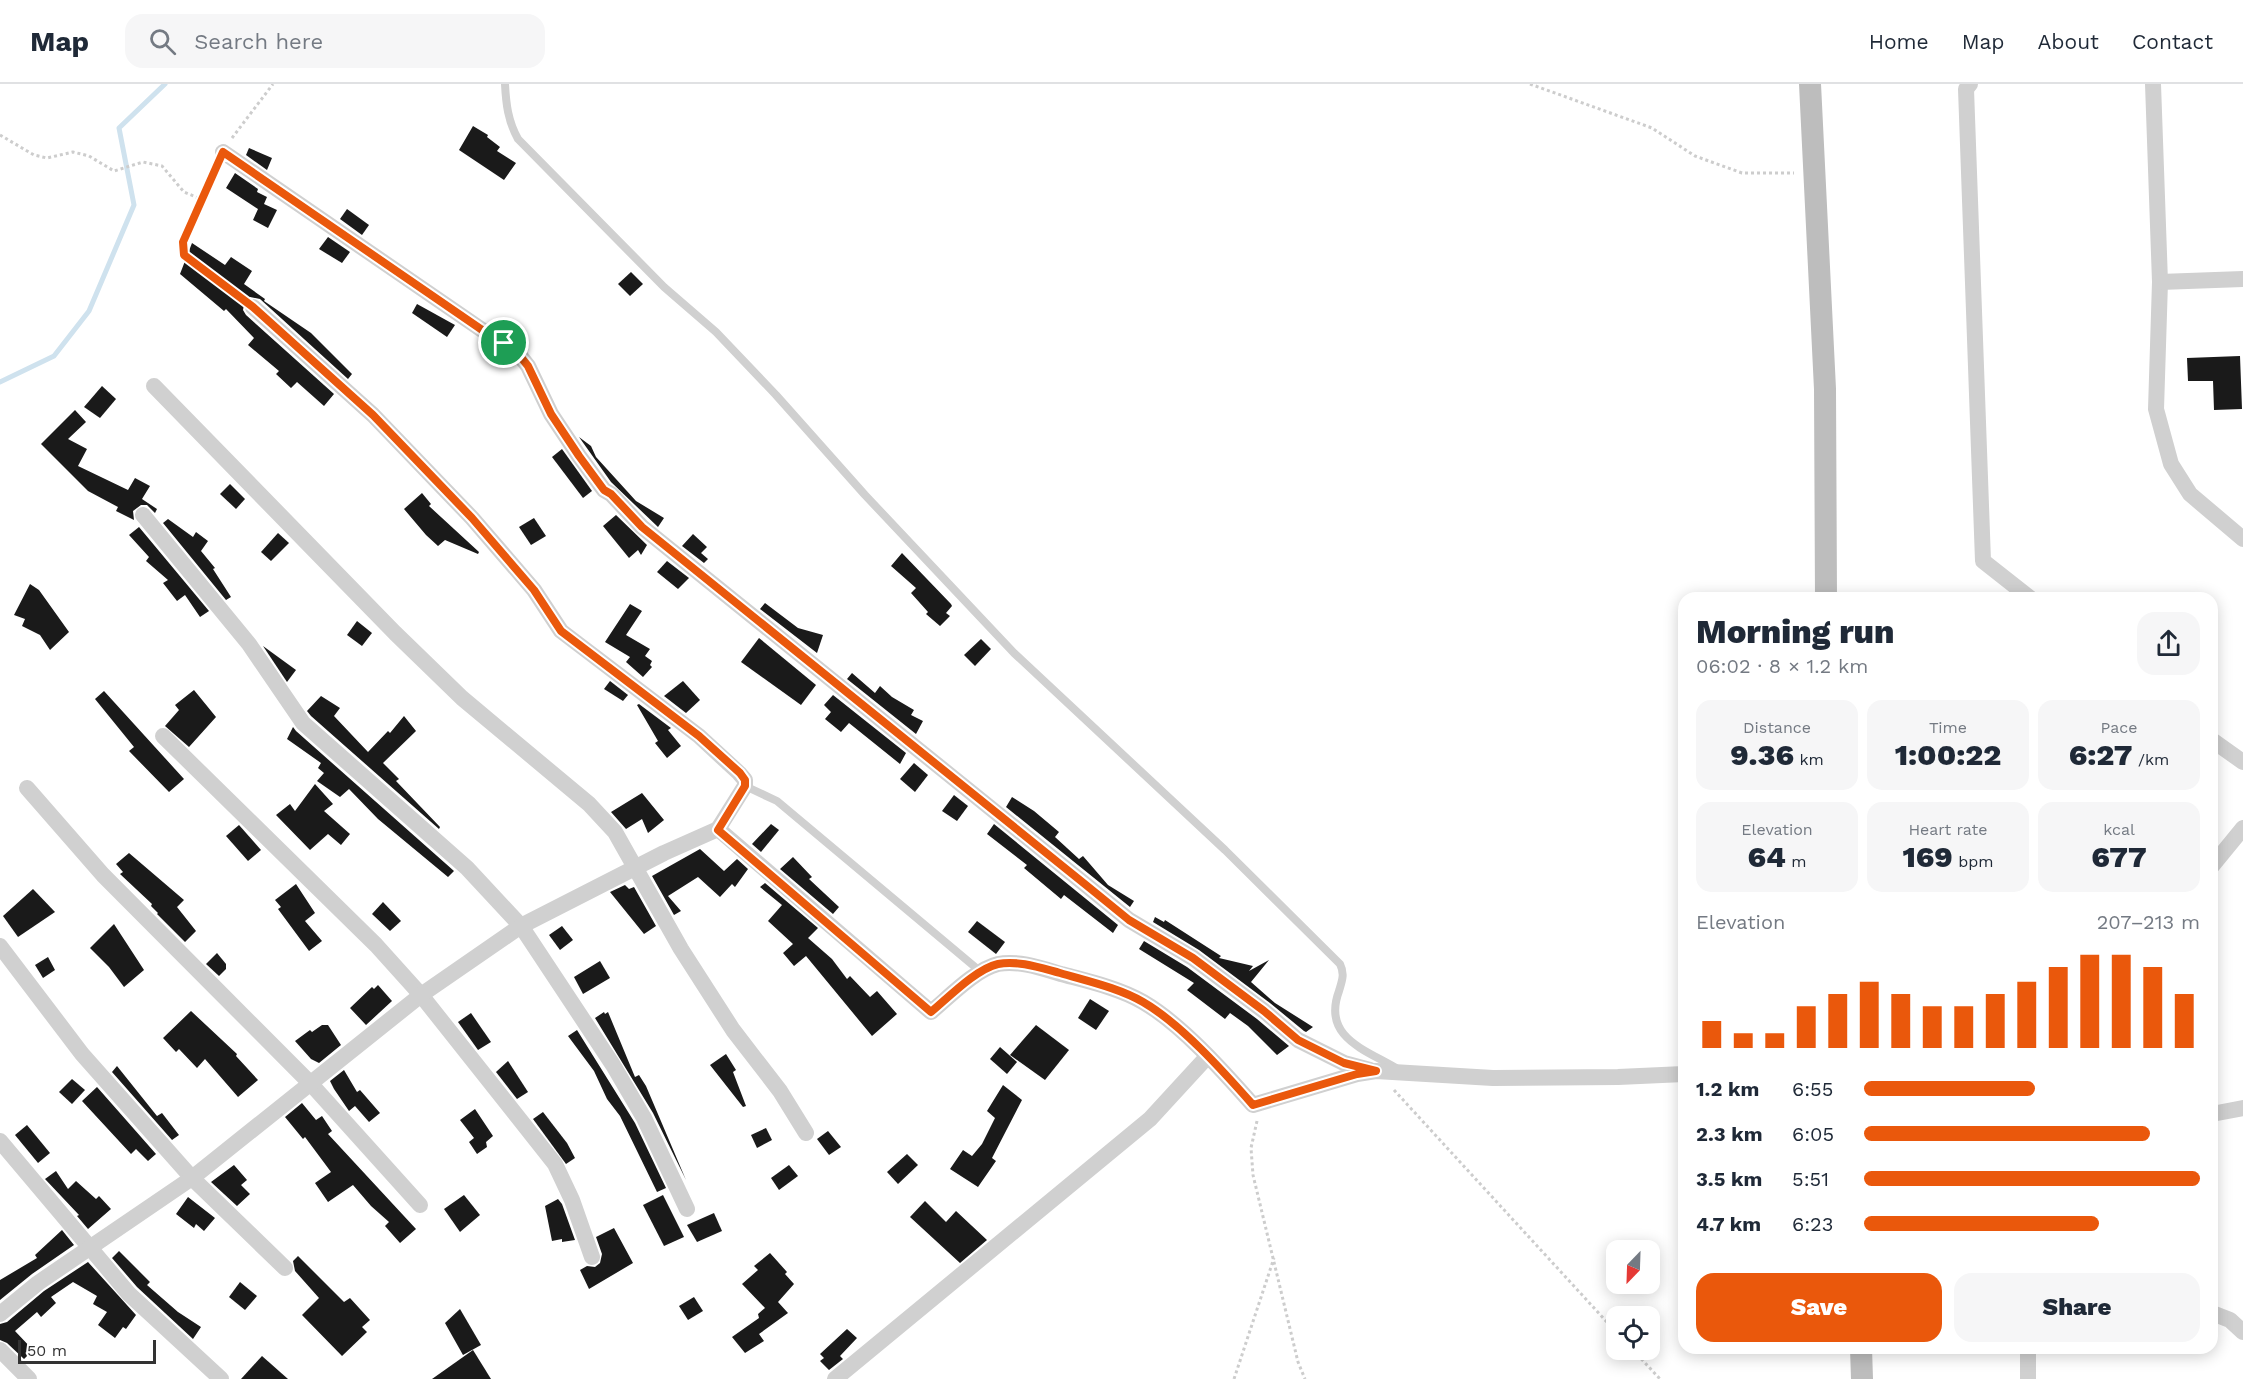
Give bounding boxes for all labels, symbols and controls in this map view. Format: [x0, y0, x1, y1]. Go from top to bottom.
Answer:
search box [125, 14, 545, 68]
text: Map [30, 25, 89, 58]
icon: search [146, 25, 179, 58]
text: Search here [194, 29, 323, 54]
text: Home [1869, 29, 1929, 54]
text: Map [1962, 29, 2005, 54]
text: About [2038, 29, 2099, 54]
text: Contact [2132, 29, 2213, 54]
pin [478, 317, 529, 368]
icon: arrive [487, 326, 520, 359]
text: Morning run [1696, 612, 1895, 651]
button: share [2137, 612, 2200, 675]
text: 06:02 · 8 × 1.2 km [1696, 654, 1868, 678]
text: Distance [1743, 718, 1811, 737]
text: Time [1929, 718, 1967, 737]
text: Pace [2100, 718, 2138, 737]
text: 9.36 [1730, 737, 1794, 772]
text: 1:00:22 [1895, 737, 2001, 772]
text: 6:27 [2069, 737, 2133, 772]
text: km [1794, 750, 1824, 769]
text: /km [2133, 750, 2169, 769]
text: Elevation [1741, 820, 1813, 839]
text: Heart rate [1908, 820, 1988, 839]
text: kcal [2103, 820, 2135, 839]
text: 64 [1747, 839, 1786, 874]
text: 169 [1902, 839, 1953, 874]
text: 677 [2091, 839, 2147, 874]
text: m [1786, 852, 1807, 871]
text: bpm [1953, 852, 1994, 871]
text: Elevation [1696, 910, 1785, 934]
text: 207–213 m [2097, 910, 2200, 934]
text: 1.2 km [1696, 1077, 1759, 1101]
text: 6:55 [1792, 1077, 1833, 1101]
text: 2.3 km [1696, 1122, 1763, 1146]
text: 6:05 [1792, 1122, 1834, 1146]
text: 3.5 km [1696, 1167, 1762, 1191]
text: 5:51 [1792, 1167, 1829, 1191]
text: 4.7 km [1696, 1212, 1761, 1236]
text: 6:23 [1792, 1212, 1833, 1236]
north arrow [1606, 1240, 1660, 1294]
map controls [1606, 1240, 1660, 1360]
button: Save [1696, 1273, 1942, 1342]
button: Share [1954, 1273, 2200, 1342]
button: locate [1606, 1306, 1660, 1360]
scale bar [18, 1337, 156, 1364]
text: 50 m [27, 1341, 67, 1360]

